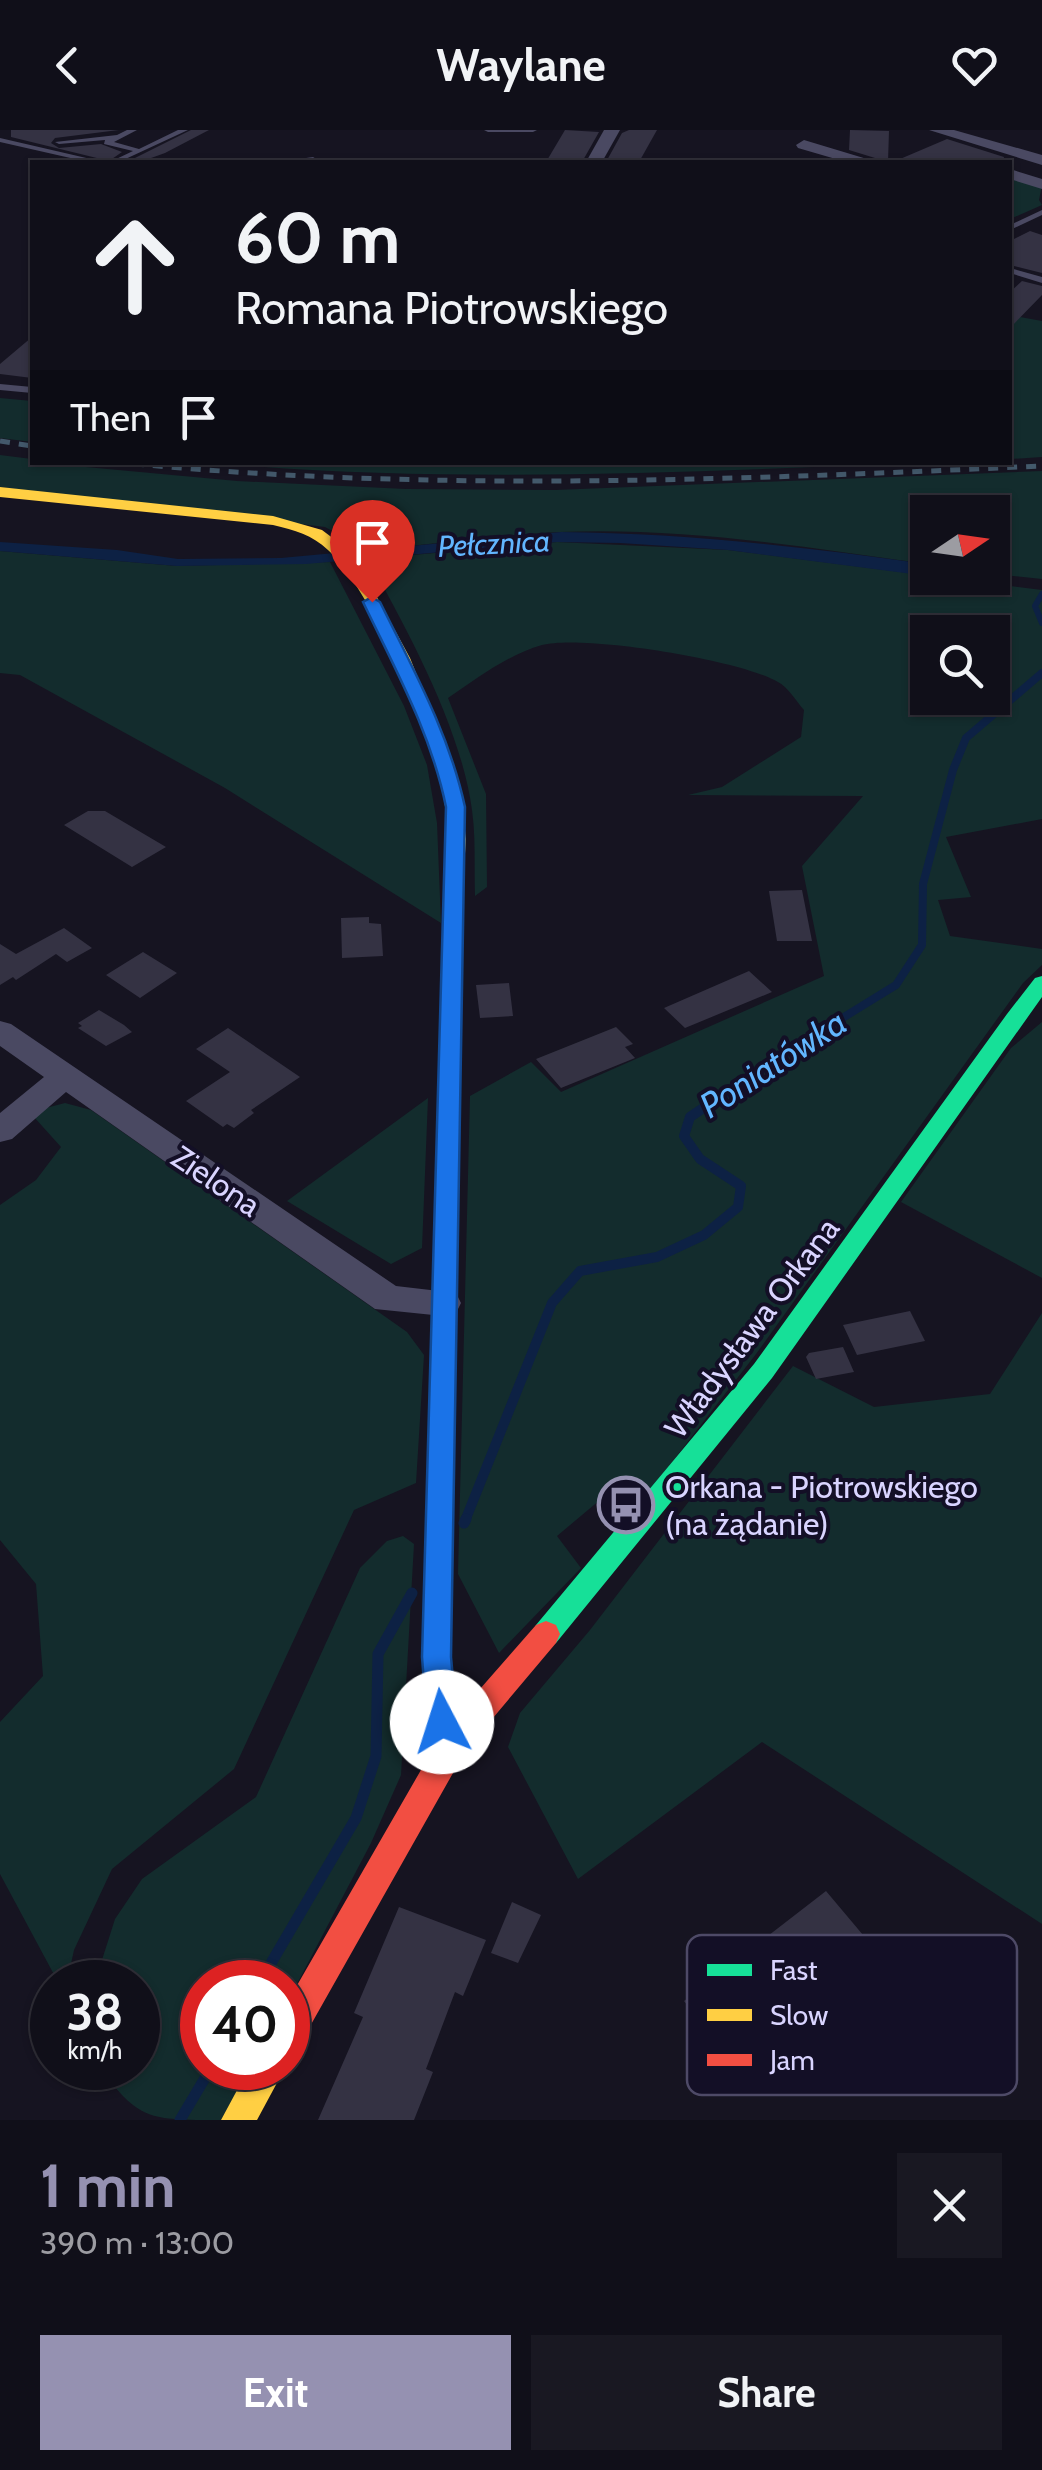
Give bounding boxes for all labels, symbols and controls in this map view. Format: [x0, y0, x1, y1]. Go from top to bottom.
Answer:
icon: back [40, 38, 95, 93]
text: Waylane [436, 38, 606, 92]
icon: heart [947, 38, 1002, 93]
text: 60 m [235, 195, 400, 281]
icon: ahead [70, 200, 200, 330]
text: Romana Piotrowskiego [235, 281, 668, 335]
icon: arrive [171, 390, 226, 445]
text: Then [70, 394, 151, 441]
north arrow [910, 495, 1010, 595]
map controls [910, 495, 1010, 715]
pin [330, 500, 415, 603]
icon: arrive [345, 515, 400, 570]
water label: Pełcznica [437, 522, 551, 565]
button: search [910, 615, 1010, 715]
water label: Poniatówka [691, 1000, 854, 1127]
street label: Zielona [164, 1137, 269, 1225]
street label: Władysława Orkana [656, 1209, 847, 1446]
place label: Orkana - Piotrowskiego (na żądanie) [665, 1467, 978, 1543]
bus stop icon: Orkana - Piotrowskiego (na żądanie) [596, 1475, 656, 1535]
position arrow [390, 1670, 494, 1774]
legend [687, 1935, 1017, 2095]
text: Fast [770, 1953, 818, 1987]
speed limit sign: 40 [180, 1960, 310, 2090]
text: 38 [66, 1982, 124, 2043]
text: Slow [770, 1998, 828, 2032]
text: km/h [68, 2035, 122, 2065]
text: Jam [769, 2043, 815, 2077]
text: 1 min [40, 2149, 175, 2222]
button: close [897, 2153, 1002, 2258]
text: 390 m · 13:00 [40, 2223, 234, 2262]
button: Exit [40, 2335, 511, 2450]
button: Share [531, 2335, 1002, 2450]

